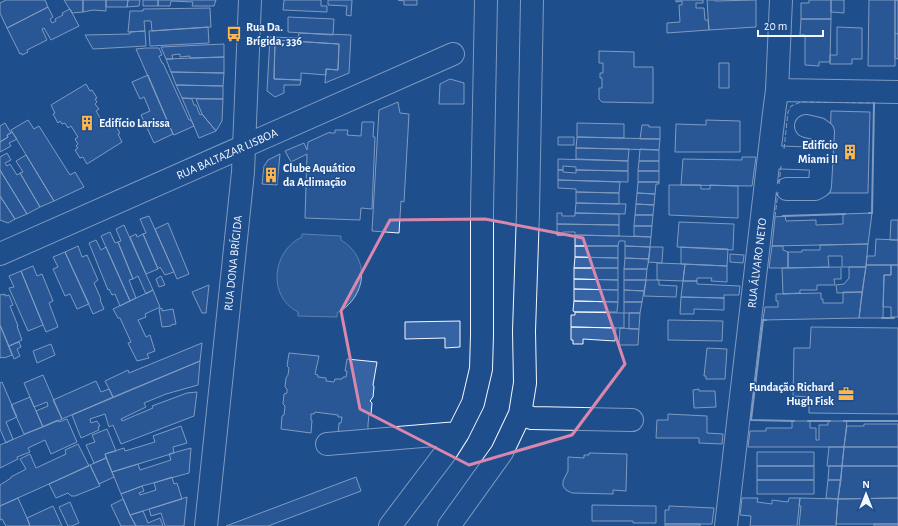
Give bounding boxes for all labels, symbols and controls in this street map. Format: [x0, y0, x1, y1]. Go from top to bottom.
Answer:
scale bar [758, 12, 823, 38]
text: 20 m [764, 20, 787, 32]
place label: Rua Da. Brígida, 336 [246, 21, 302, 47]
bus stop icon: Rua Da. Brígida, 336 [225, 25, 243, 43]
building icon: Edifício Larissa [78, 114, 96, 132]
place label: Edifício Larissa [99, 117, 170, 129]
street label: RUA BALTAZAR LISBOA [175, 126, 279, 182]
place label: Edifício Miami II [798, 139, 838, 165]
building icon: Edifício Miami II [841, 143, 859, 161]
place label: Clube Aquático da Aclimação [283, 162, 355, 188]
building icon: Clube Aquático da Aclimação [262, 166, 280, 184]
street label: RUA DONA BRÍGIDA [221, 214, 244, 311]
street label: RUA ÁLVARO NETO [745, 217, 769, 309]
place label: Fundação Richard Hugh Fisk [749, 381, 835, 407]
office icon: Fundação Richard Hugh Fisk [837, 385, 855, 403]
north arrow [846, 474, 886, 514]
text: N [862, 479, 870, 490]

